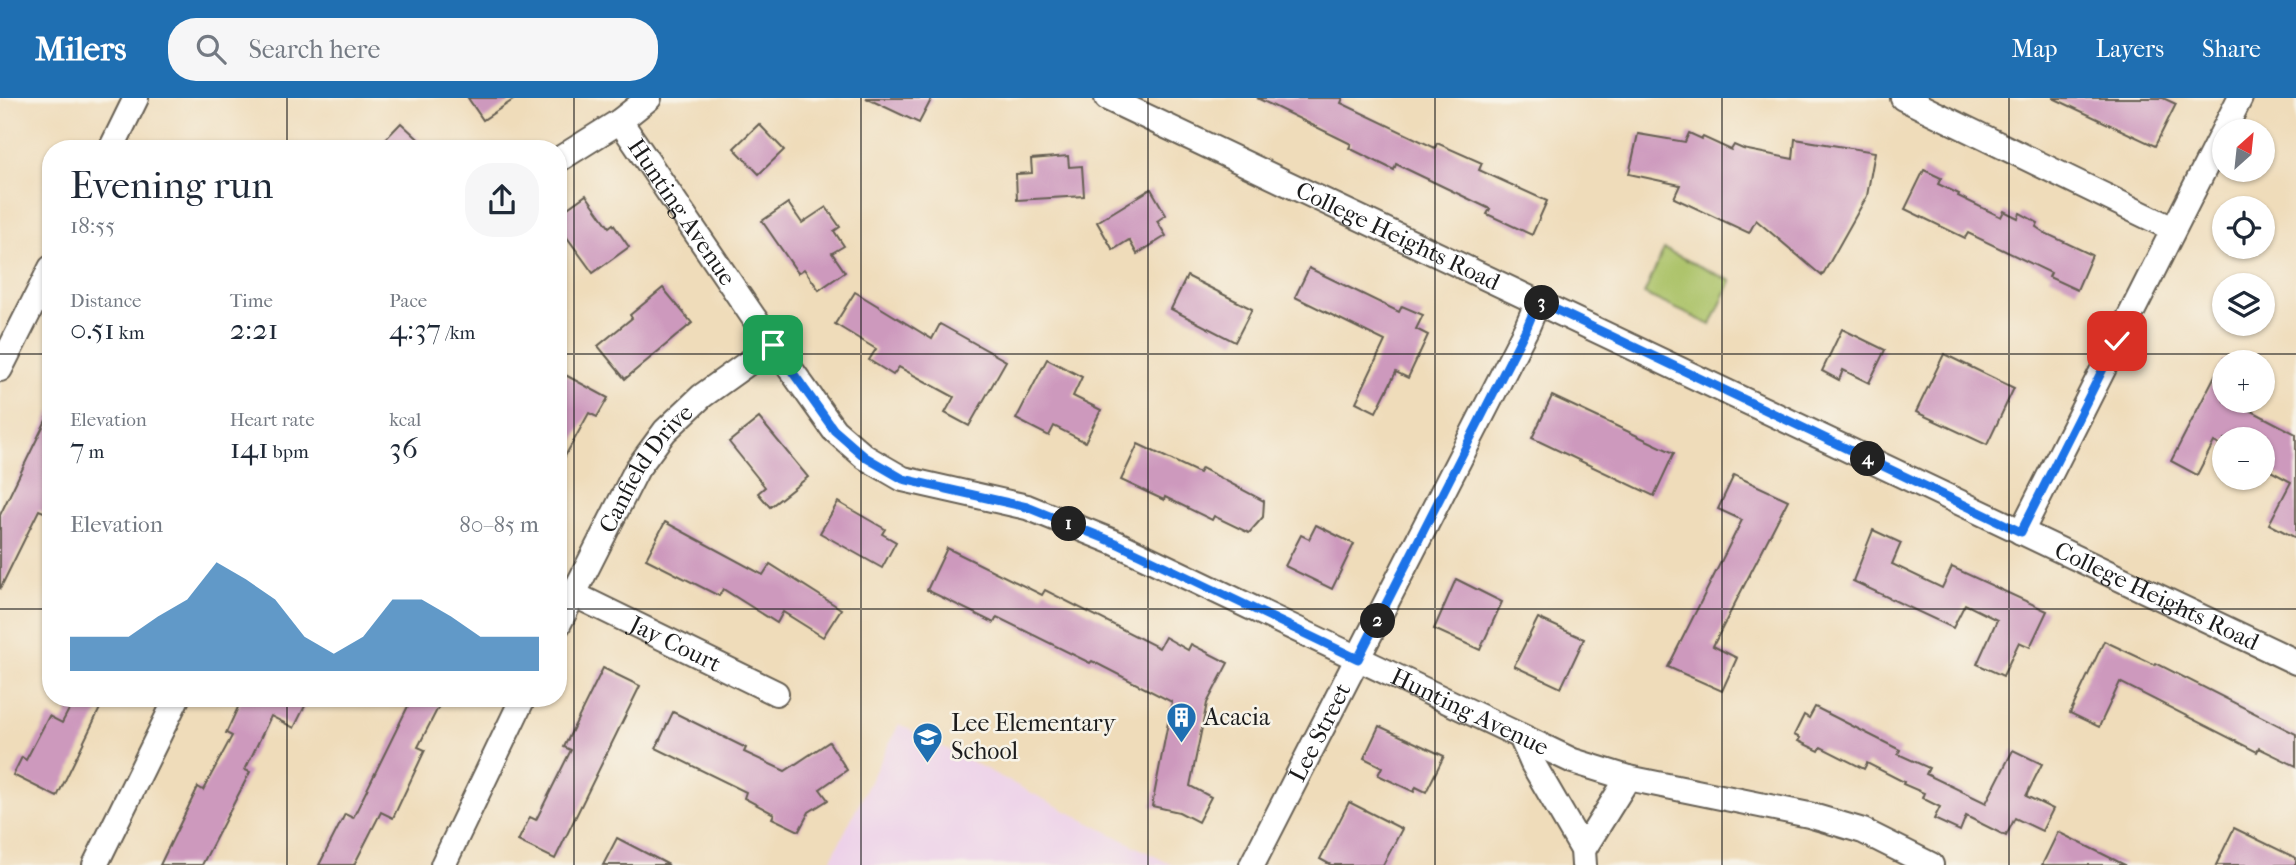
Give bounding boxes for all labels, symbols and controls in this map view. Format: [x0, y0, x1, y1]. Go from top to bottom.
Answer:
search box [168, 18, 658, 81]
text: Milers [35, 30, 126, 69]
icon: search [192, 30, 230, 68]
text: Search here [248, 34, 380, 65]
text: Map [2012, 35, 2058, 63]
text: Layers [2096, 35, 2164, 63]
text: Share [2202, 35, 2261, 63]
north arrow [2212, 119, 2275, 182]
map controls [2212, 119, 2275, 490]
street label: Hunting Avenue [622, 133, 742, 291]
text: Evening run [70, 163, 273, 208]
button: share [465, 163, 539, 237]
street label: College Heights Road [1291, 176, 1505, 297]
button: locate [2212, 196, 2275, 259]
text: 18:55 [70, 212, 115, 239]
button: layers [2212, 273, 2275, 336]
pin: 3 [1524, 286, 1560, 320]
text: Distance [70, 290, 141, 312]
text: Time [230, 290, 273, 312]
text: Pace [389, 290, 427, 312]
text: 3 [1538, 291, 1545, 313]
pin [2087, 311, 2147, 371]
text: 0.51 [70, 312, 115, 347]
text: 2:21 [230, 312, 278, 347]
text: 4:37 [389, 312, 441, 347]
pin [743, 315, 803, 375]
text: km [115, 322, 144, 344]
text: /km [441, 322, 475, 344]
icon: check [2098, 322, 2136, 360]
icon: arrive [754, 326, 792, 364]
button: + [2212, 350, 2275, 413]
street label: Canfield Drive [593, 398, 699, 538]
text: Elevation [70, 409, 147, 431]
text: Heart rate [230, 409, 315, 431]
text: kcal [389, 409, 421, 431]
button: − [2212, 427, 2275, 490]
text: 7 [70, 431, 84, 466]
text: 141 [230, 431, 269, 466]
text: 36 [389, 431, 418, 466]
text: m [84, 441, 104, 463]
text: bpm [269, 441, 309, 463]
pin: 4 [1850, 442, 1885, 476]
text: 4 [1862, 447, 1873, 469]
pin: 1 [1052, 506, 1086, 542]
text: Elevation [70, 511, 163, 538]
text: 80–85 m [459, 511, 539, 538]
text: 1 [1065, 512, 1072, 534]
street label: College Heights Road [2050, 536, 2264, 657]
pin: 2 [1360, 603, 1396, 638]
street label: Jay Court [624, 609, 726, 678]
text: 2 [1373, 609, 1382, 631]
street label: Hunting Avenue [1386, 662, 1553, 761]
street label: Lee Street [1283, 678, 1357, 786]
building icon: Acacia [1164, 700, 1198, 744]
place label: Acacia [1203, 703, 1271, 731]
place label: Lee Elementary School [951, 709, 1117, 765]
school or university icon: Lee Elementary School [911, 720, 945, 764]

